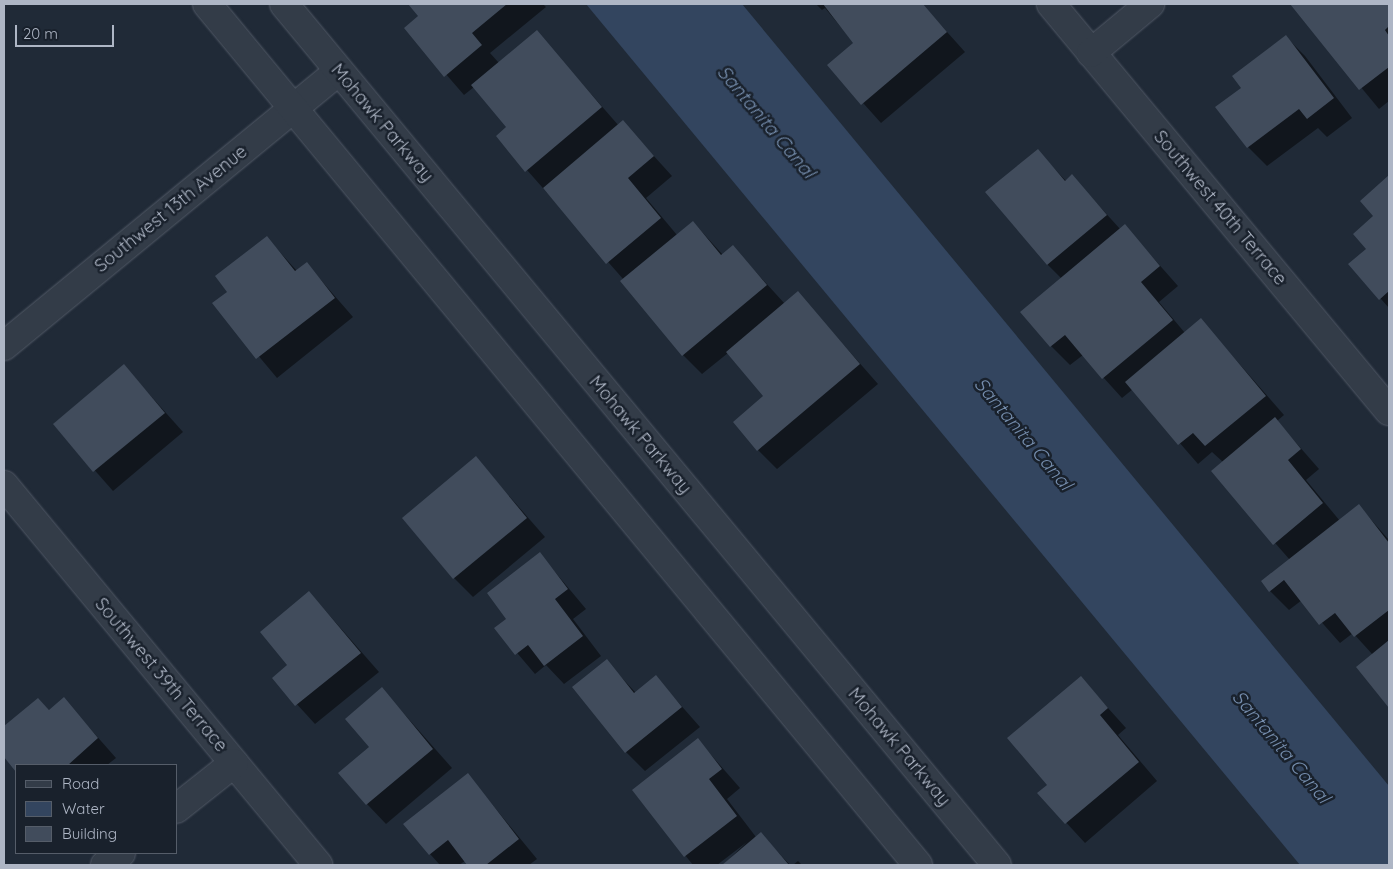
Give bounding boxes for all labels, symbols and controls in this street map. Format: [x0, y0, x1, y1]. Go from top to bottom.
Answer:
scale bar [18, 15, 116, 47]
text: 20 m [23, 24, 58, 43]
street label: Mohawk Parkway [326, 59, 438, 187]
water label: Santanita Canal [712, 61, 820, 183]
street label: Southwest 40th Terrace [1149, 126, 1291, 290]
street label: Southwest 13th Avenue [91, 141, 251, 277]
street label: Mohawk Parkway [584, 371, 696, 499]
water label: Santanita Canal [969, 373, 1077, 495]
street label: Southwest 39th Terrace [90, 594, 232, 756]
street label: Mohawk Parkway [843, 683, 955, 811]
water label: Santanita Canal [1227, 686, 1335, 808]
legend [15, 764, 178, 854]
text: Road [62, 774, 99, 793]
text: Water [62, 799, 105, 818]
text: Building [62, 824, 117, 843]

